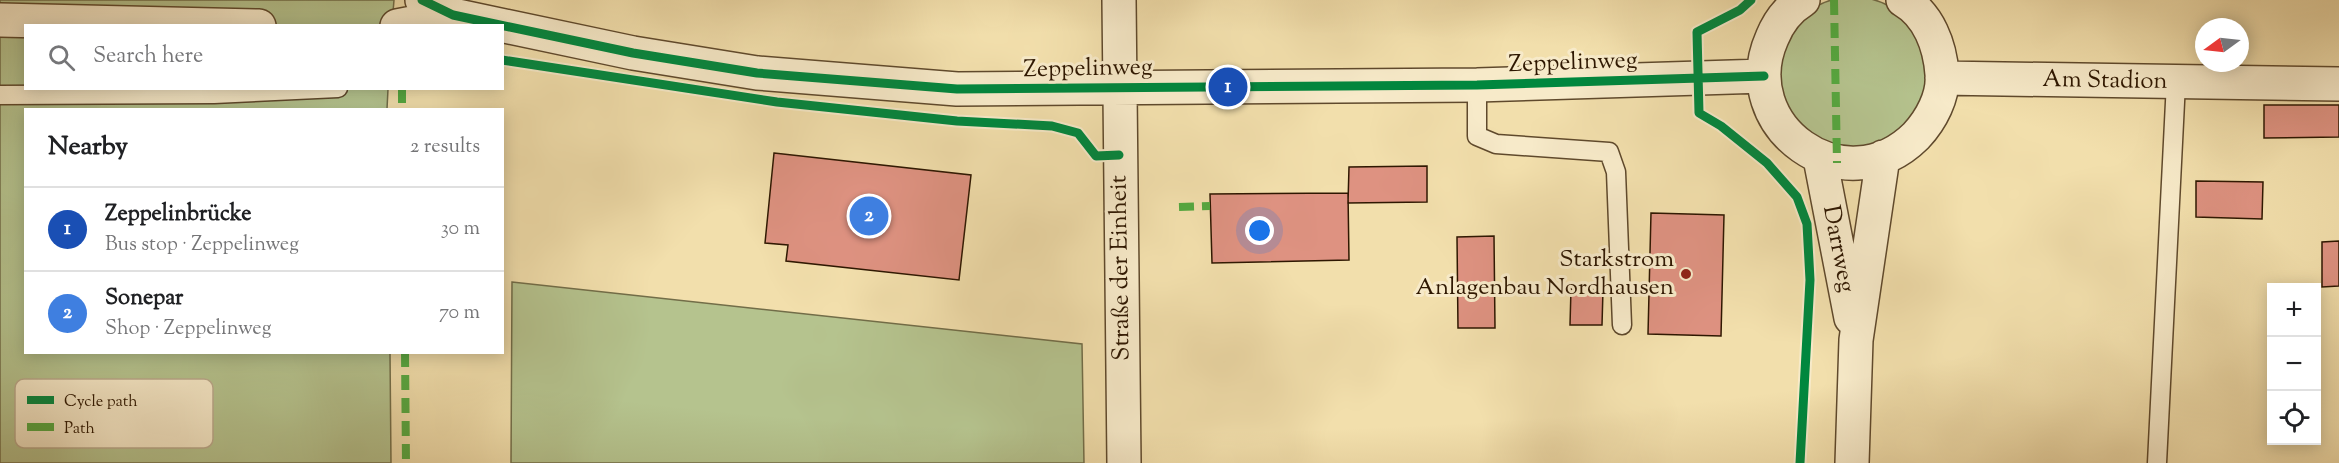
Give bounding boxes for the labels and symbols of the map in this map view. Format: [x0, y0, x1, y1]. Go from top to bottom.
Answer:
north arrow [2195, 18, 2249, 72]
street label: Zeppelinweg [1508, 44, 1638, 82]
street label: Zeppelinweg [1023, 51, 1153, 87]
street label: Am Stadion [2042, 63, 2168, 99]
pin: 1 [1208, 64, 1248, 110]
street label: Straße der Einheit [1102, 175, 1140, 361]
pin: 2 [850, 194, 888, 238]
street label: Darrweg [1813, 203, 1863, 296]
your location [1245, 216, 1274, 245]
place label: Starkstrom Anlagenbau Nordhausen [1415, 243, 1674, 305]
marker: Starkstrom Anlagenbau Nordhausen [1679, 267, 1693, 281]
legend [15, 379, 213, 448]
text: Cycle path [64, 391, 138, 414]
text: Path [64, 418, 95, 441]

